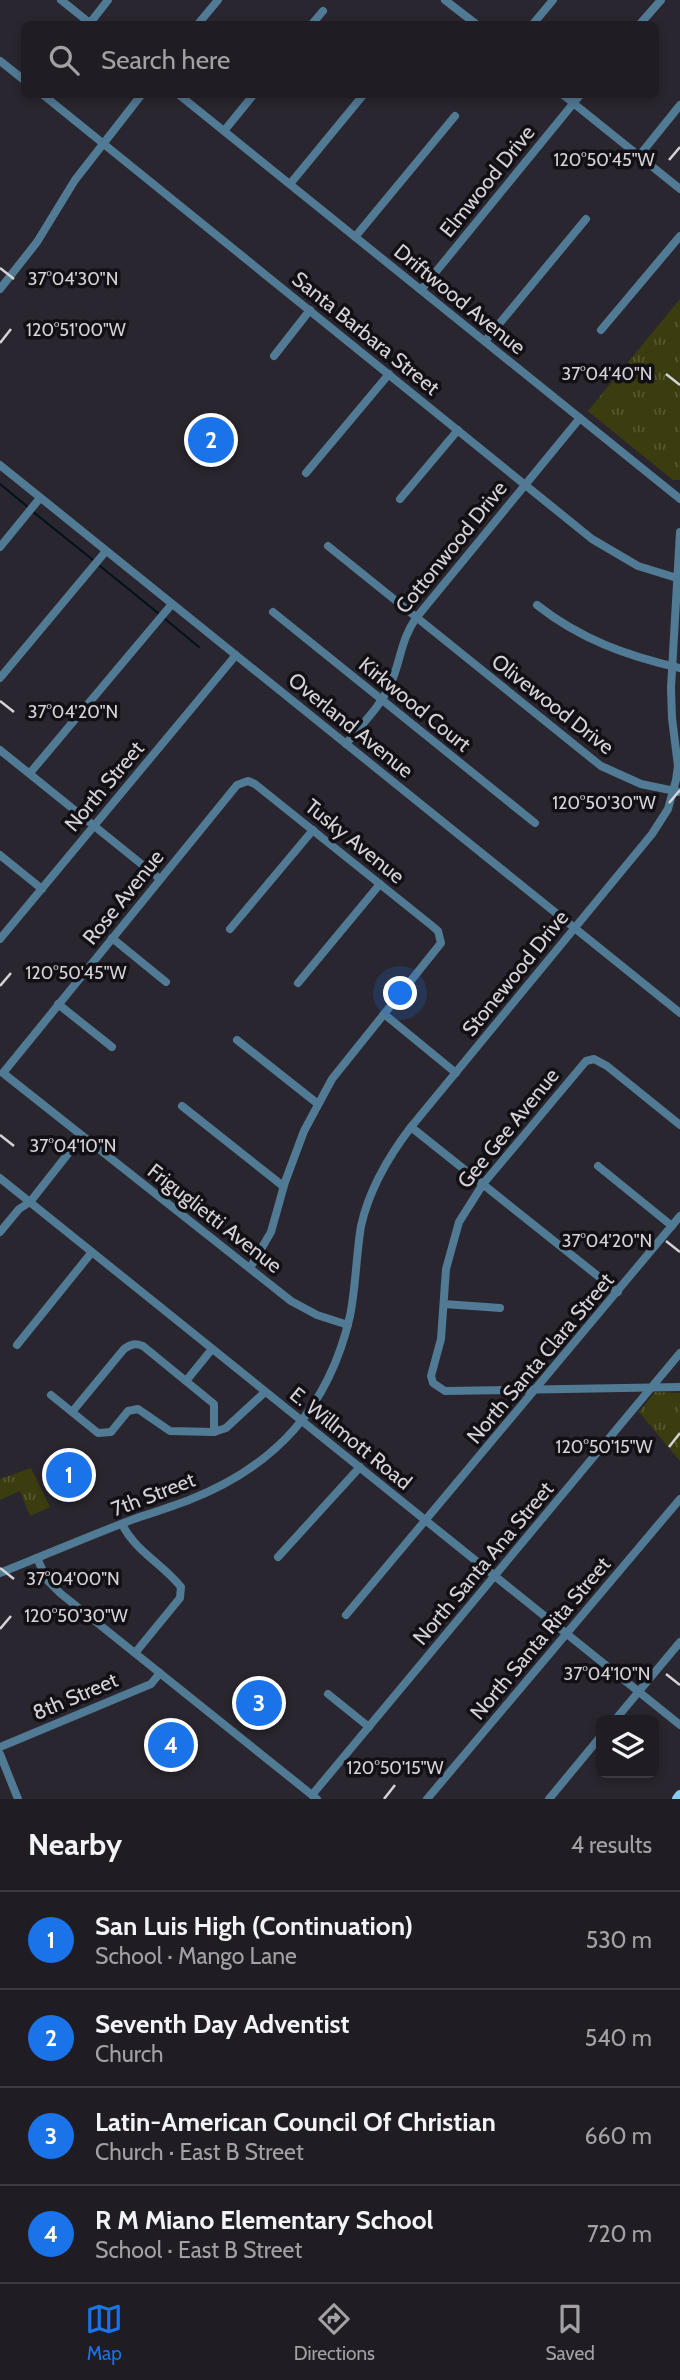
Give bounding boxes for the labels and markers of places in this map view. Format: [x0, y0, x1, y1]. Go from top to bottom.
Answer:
pin: 2 [188, 414, 234, 466]
pin: 1 [46, 1449, 92, 1501]
pin: 3 [236, 1677, 282, 1729]
pin: 4 [148, 1719, 194, 1771]

